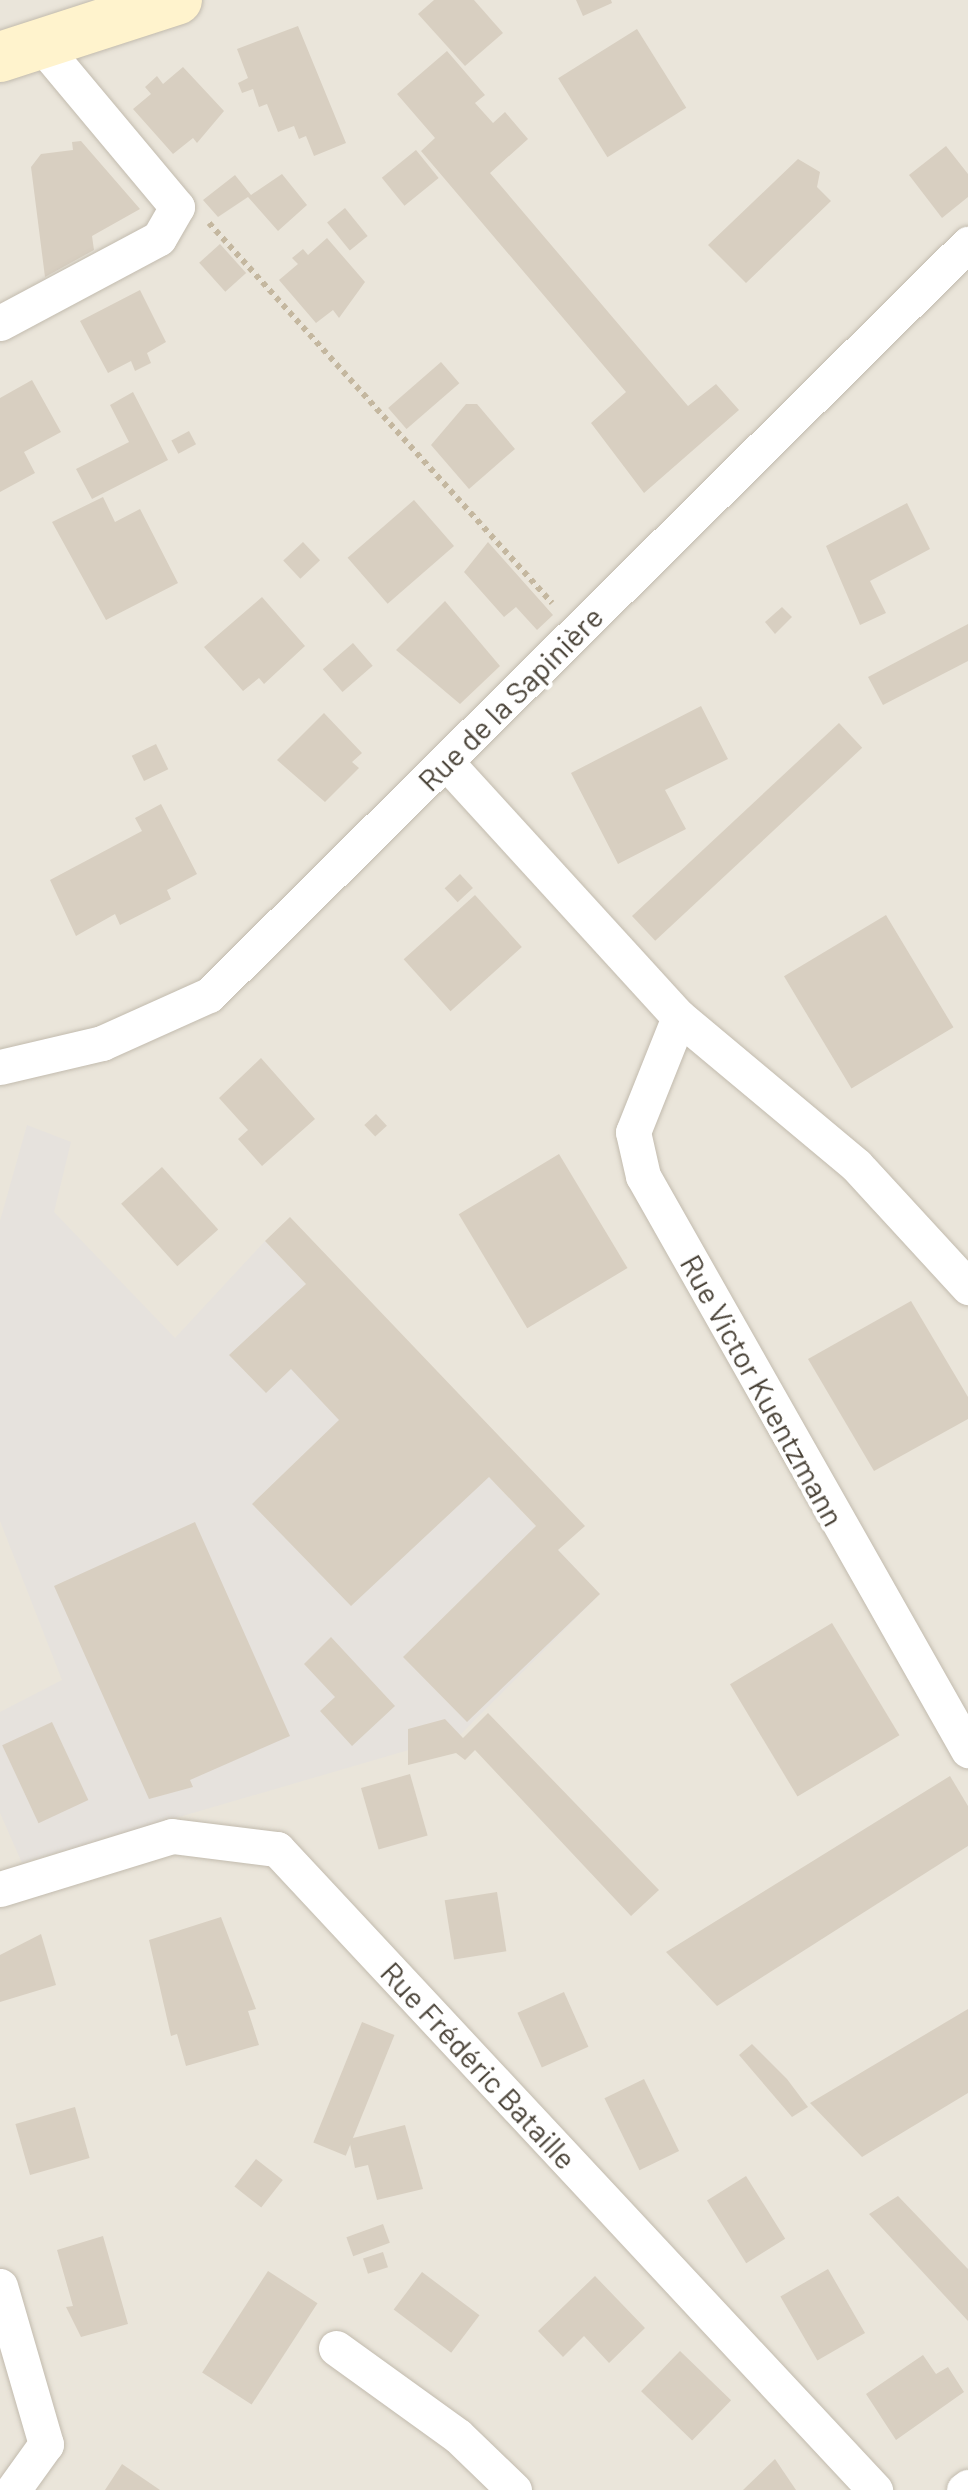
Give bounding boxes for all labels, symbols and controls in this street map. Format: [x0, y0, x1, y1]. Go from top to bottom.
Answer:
street label: Rue de la Sapinière [410, 598, 610, 798]
street label: Rue Victor Kuentzmann [673, 1248, 853, 1532]
street label: Rue Frédéric Bataille [374, 1954, 584, 2176]

